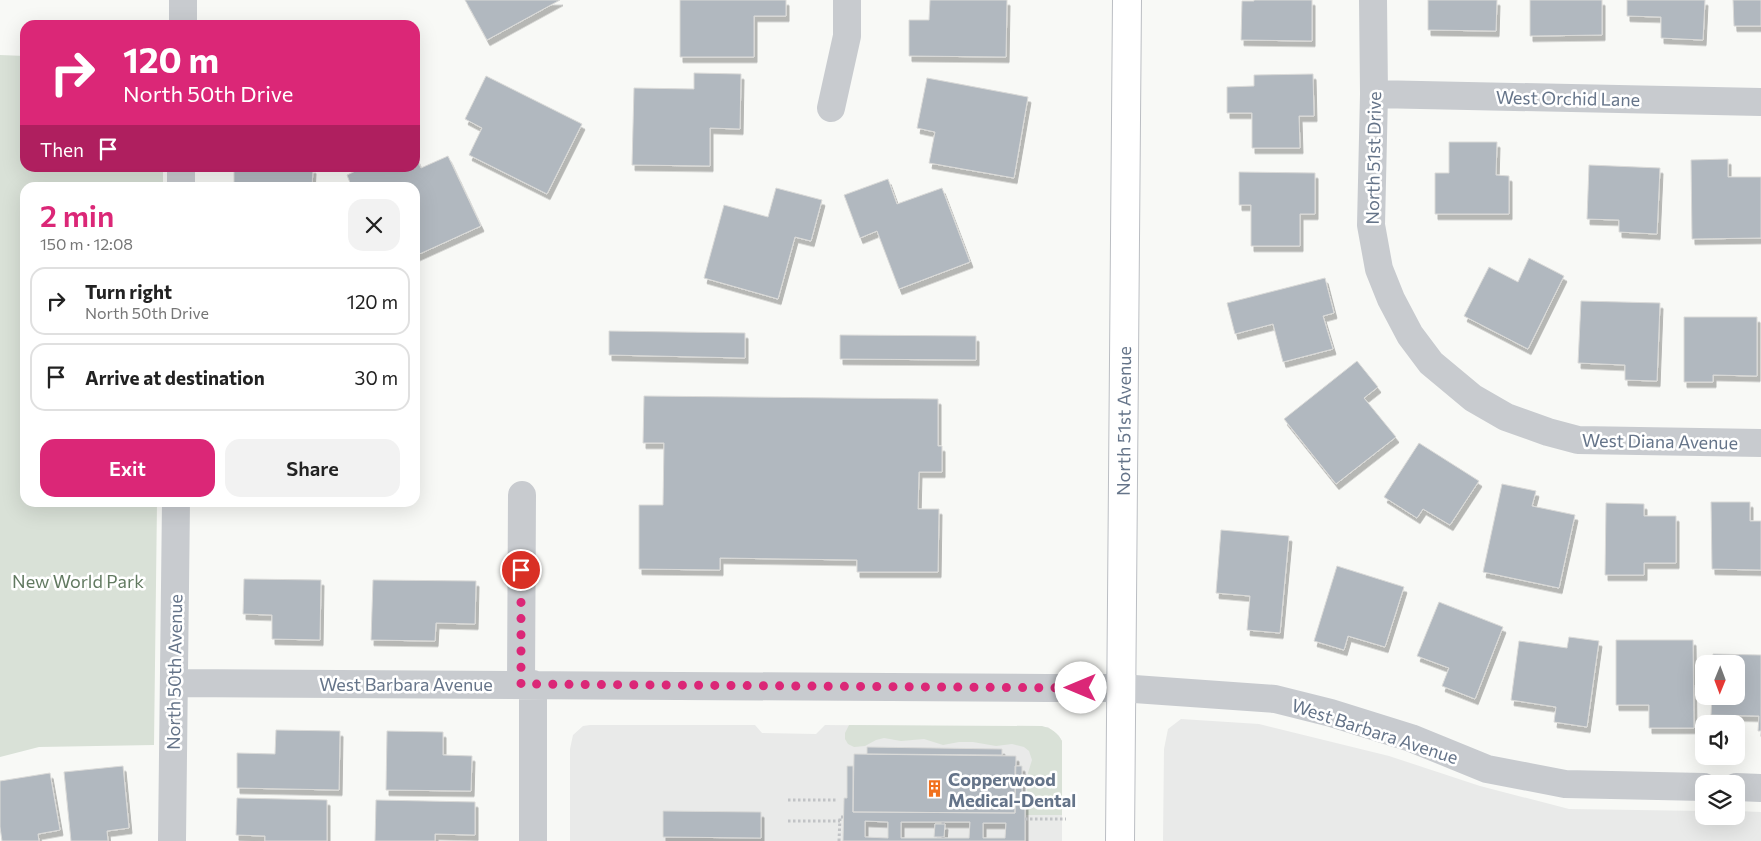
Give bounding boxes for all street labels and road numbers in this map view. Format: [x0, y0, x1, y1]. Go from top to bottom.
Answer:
street label: West Orchid Lane [1496, 86, 1640, 110]
street label: North 51st Drive [1361, 91, 1385, 225]
street label: North 51st Avenue [1112, 346, 1135, 496]
street label: West Diana Avenue [1582, 429, 1738, 453]
street label: North 50th Avenue [162, 594, 186, 750]
street label: West Barbara Avenue [319, 673, 493, 695]
street label: West Barbara Avenue [1289, 694, 1461, 768]

